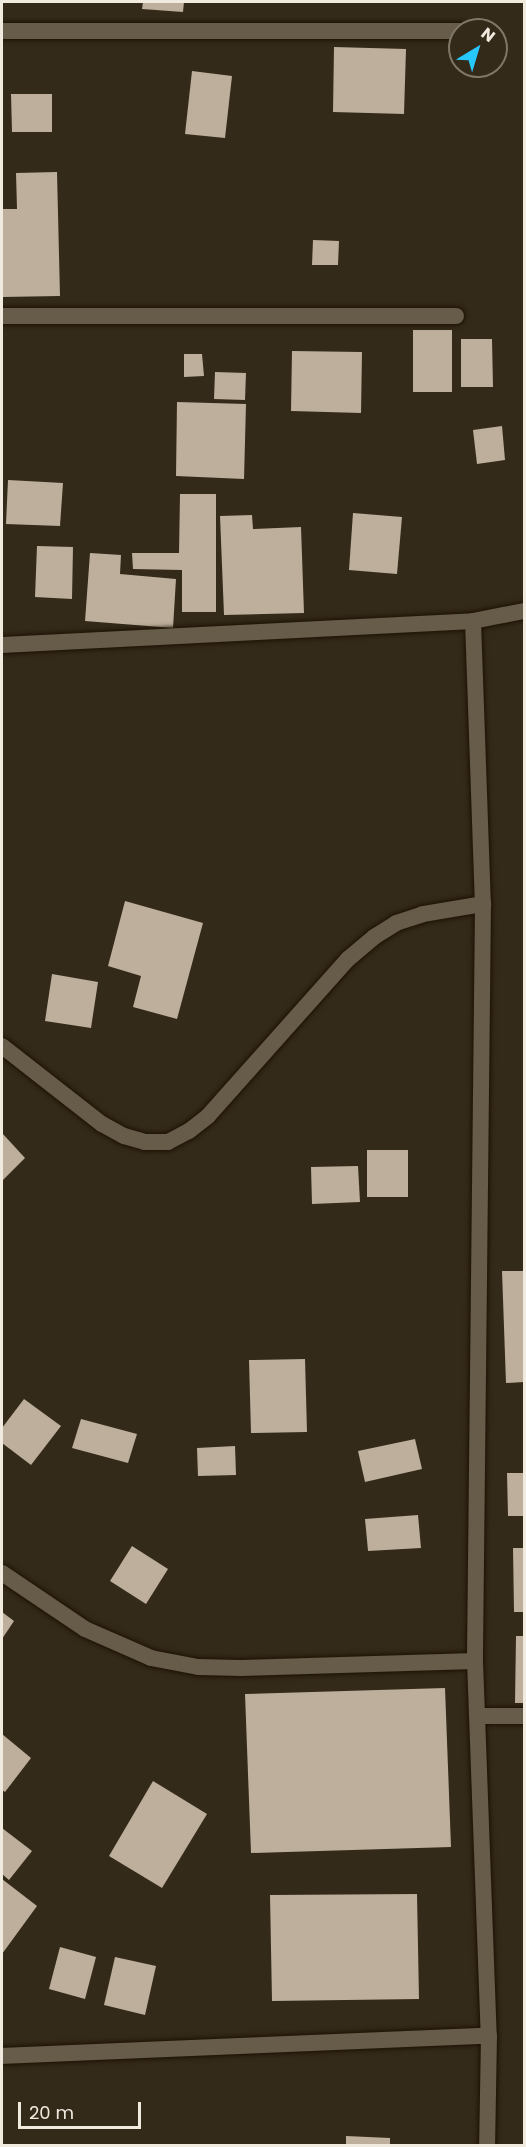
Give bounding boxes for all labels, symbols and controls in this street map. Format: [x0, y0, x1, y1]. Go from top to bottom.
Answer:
north arrow [448, 18, 508, 78]
text: N [476, 22, 500, 48]
scale bar [21, 2090, 144, 2128]
text: 20 m [29, 2100, 74, 2125]

